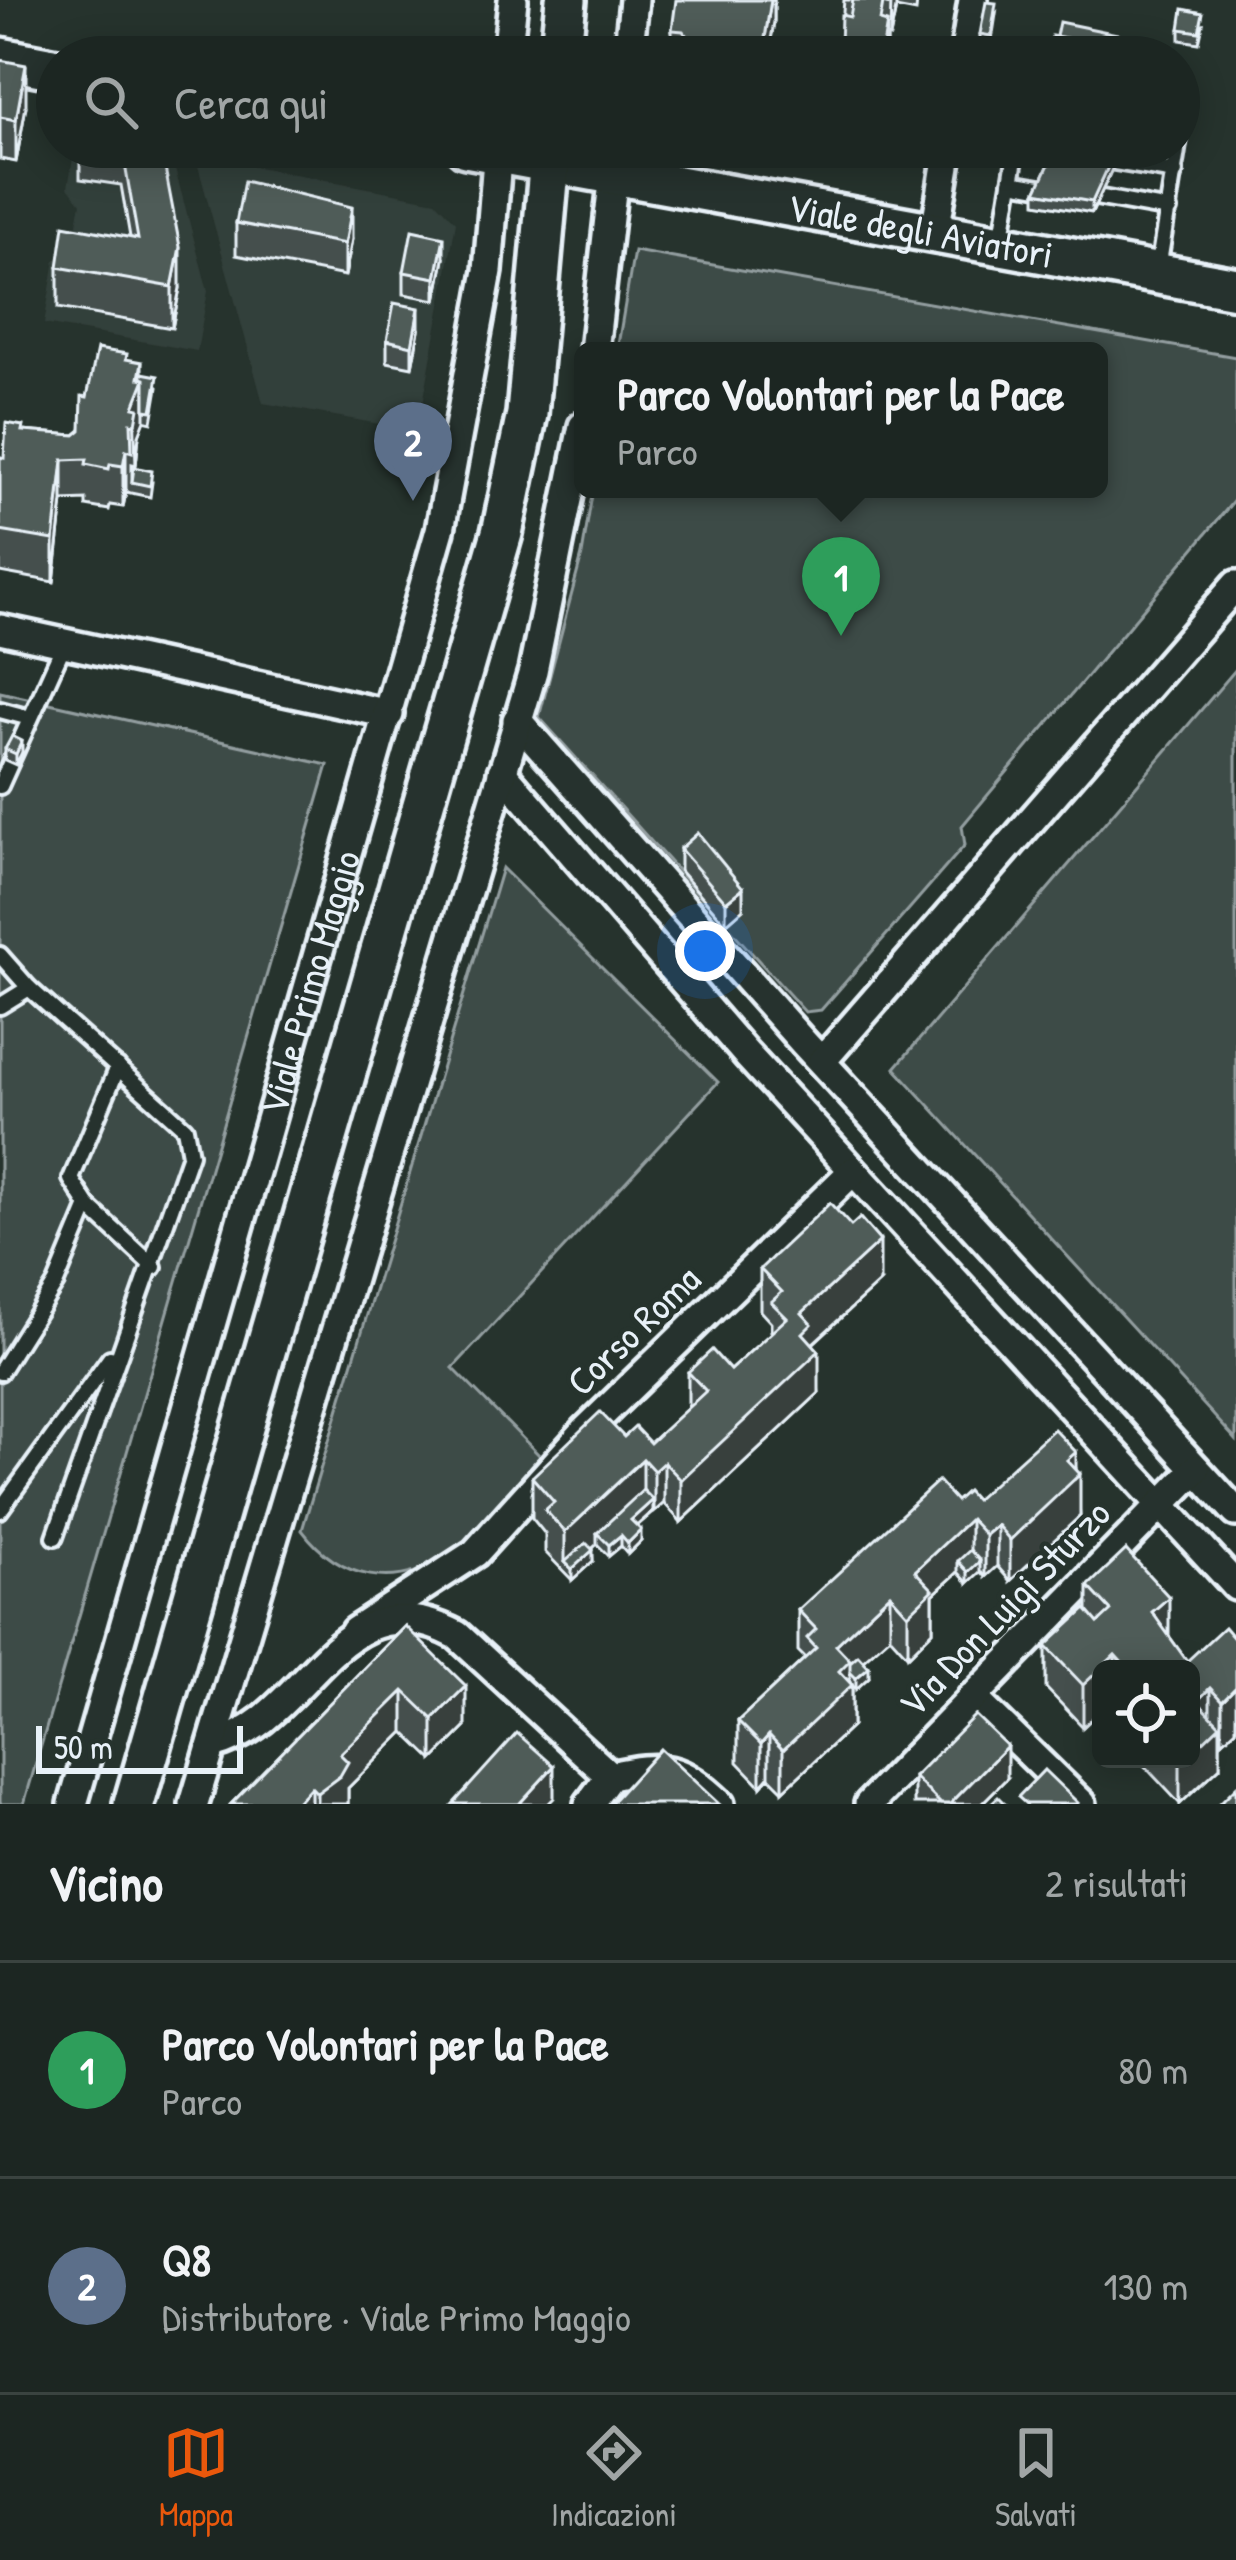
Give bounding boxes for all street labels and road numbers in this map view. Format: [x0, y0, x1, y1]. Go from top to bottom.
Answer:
street label: Viale degli Aviatori [784, 179, 1057, 280]
street label: Viale Primo Maggio [246, 844, 372, 1120]
street label: Corso Roma [554, 1253, 711, 1407]
street label: Via Don Luigi Sturzo [886, 1487, 1121, 1728]

